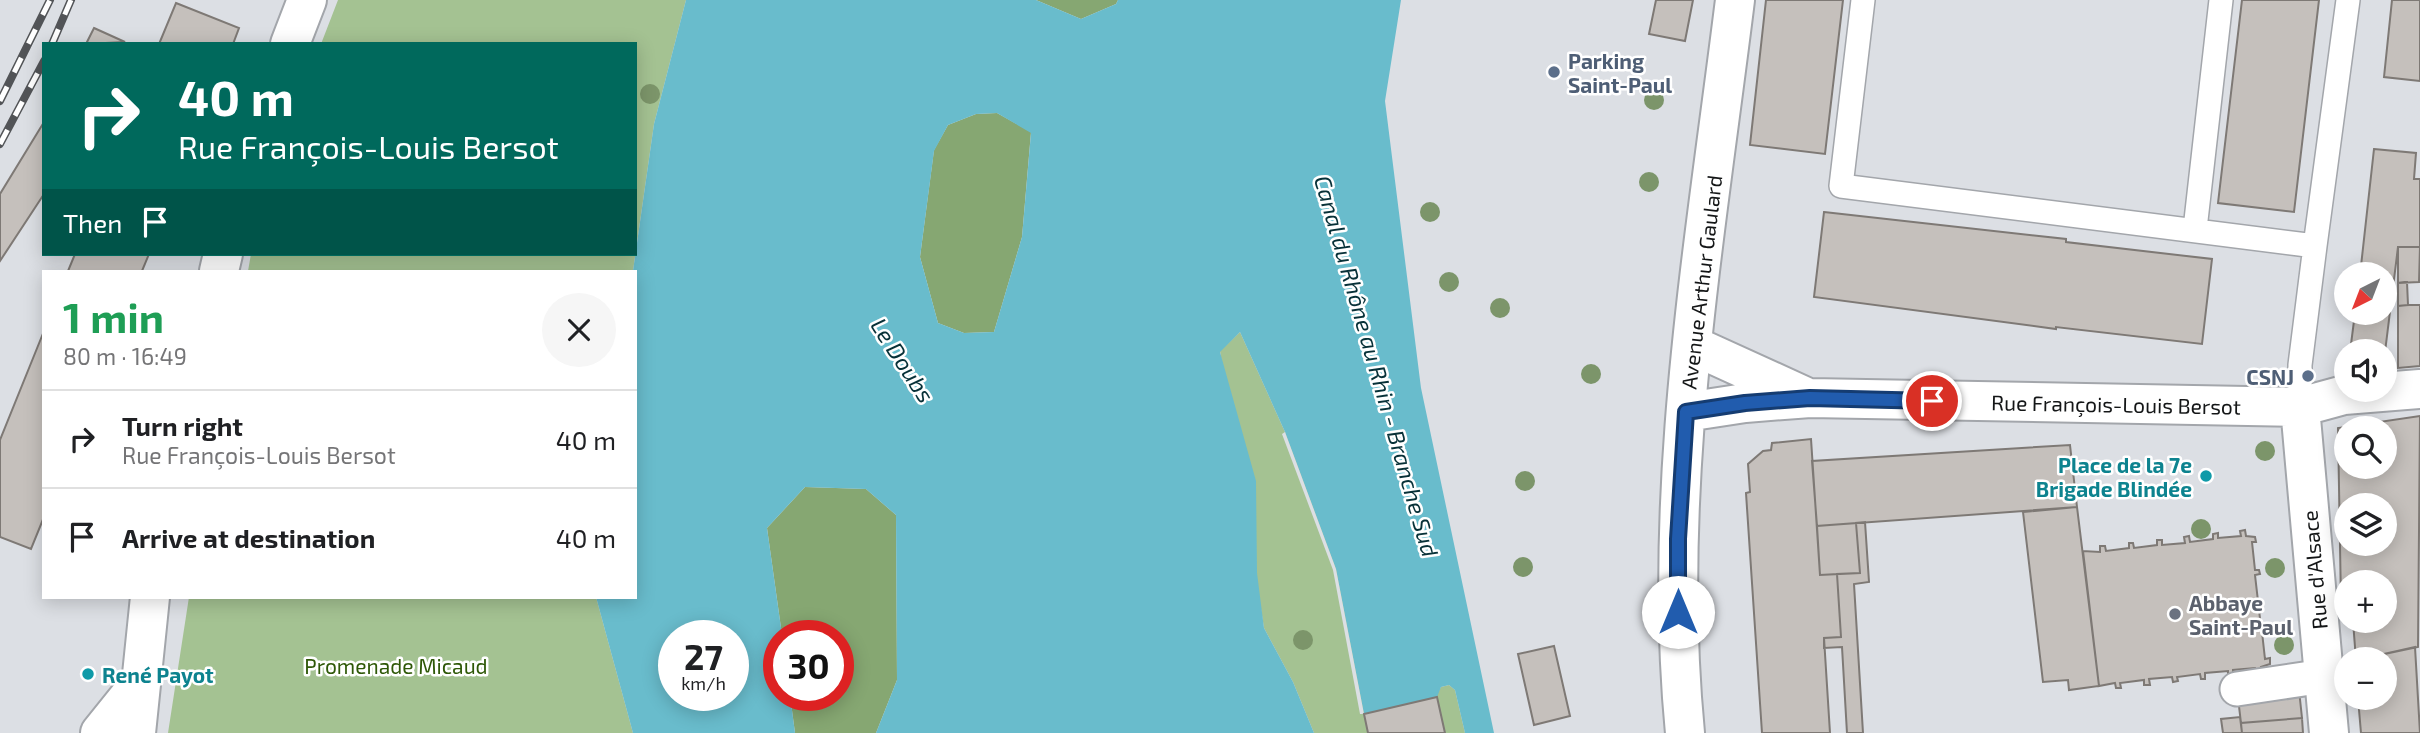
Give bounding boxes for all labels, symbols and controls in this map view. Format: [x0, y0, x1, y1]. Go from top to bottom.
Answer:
place label: Parking Saint-Paul [1568, 48, 1672, 97]
marker: Parking Saint-Paul [1546, 64, 1562, 80]
text: 40 m [178, 67, 294, 126]
icon: right [63, 70, 154, 161]
text: Rue François-Louis Bersot [178, 127, 559, 165]
water label: Canal du Rhône au Rhin - Branche Sud [1309, 172, 1445, 560]
street label: Avenue Arthur Gaulard [1675, 173, 1727, 391]
icon: arrive [136, 203, 174, 241]
text: Then [63, 207, 122, 238]
north arrow [2334, 262, 2398, 326]
map controls [2334, 262, 2397, 710]
text: 1 min [63, 291, 164, 341]
button: close [542, 293, 616, 367]
water label: Le Doubs [865, 312, 941, 408]
button: sound [2334, 339, 2397, 402]
text: 80 m · 16:49 [63, 342, 187, 370]
place label: CSNJ [2246, 364, 2294, 389]
marker: CSNJ [2300, 368, 2316, 384]
pin [1902, 371, 1962, 431]
icon: arrive [1913, 382, 1951, 420]
street label: Rue François-Louis Bersot [1991, 389, 2241, 421]
text: Turn right [122, 410, 243, 441]
button: search [2334, 416, 2397, 479]
icon: right [63, 420, 101, 458]
text: 40 m [556, 424, 616, 455]
text: Rue François-Louis Bersot [122, 441, 396, 469]
place label: Place de la 7e Brigade Blindée [2036, 452, 2192, 501]
marker: Place de la 7e Brigade Blindée [2198, 468, 2214, 484]
button: layers [2334, 493, 2397, 556]
street label: Rue d'Alsace [2296, 509, 2332, 631]
icon: arrive [63, 518, 101, 556]
text: Arrive at destination [122, 522, 375, 553]
text: 40 m [556, 522, 616, 553]
button: + [2334, 570, 2397, 633]
position arrow [1641, 575, 1715, 649]
place label: Abbaye Saint-Paul [2189, 590, 2293, 639]
marker: Abbaye Saint-Paul [2167, 606, 2183, 622]
speed limit sign: 30 [763, 620, 854, 711]
text: 27 [684, 635, 723, 677]
button: − [2334, 647, 2397, 710]
park label: Promenade Micaud [304, 653, 488, 678]
place label: René Payot [102, 662, 214, 688]
marker: René Payot [80, 666, 96, 682]
text: km/h [681, 672, 726, 694]

